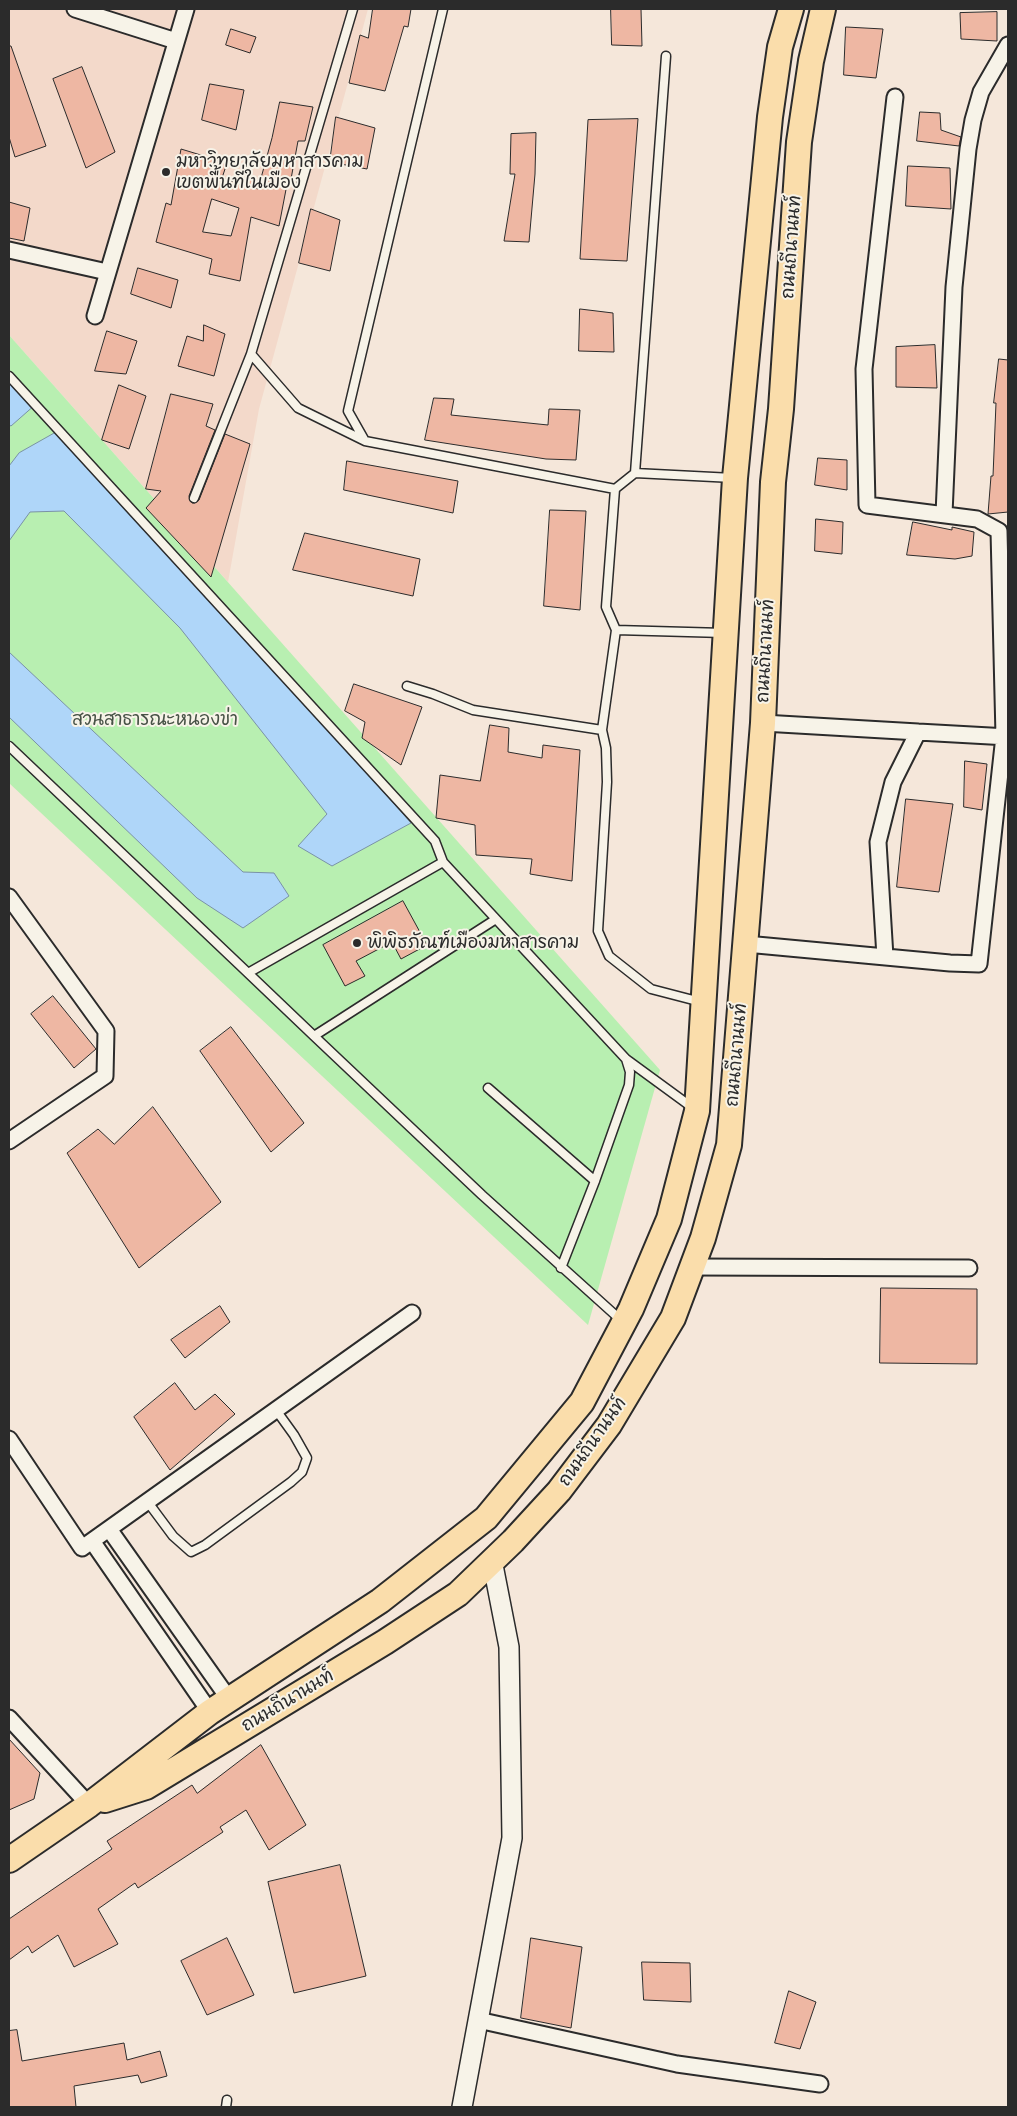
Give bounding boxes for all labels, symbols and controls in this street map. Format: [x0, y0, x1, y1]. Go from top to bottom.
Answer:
place label: มหาวิทยาลัยมหาสารคาม เขตพื้นที่ในเมือง [176, 151, 364, 193]
marker: มหาวิทยาลัยมหาสารคาม เขตพื้นที่ในเมือง [160, 166, 172, 178]
street label: ถนนถีนานนท์ [778, 194, 806, 300]
street label: ถนนถีนานนท์ [752, 599, 780, 703]
park label: สวนสาธารณะหนองข่า [72, 709, 238, 731]
place label: พิพิธภัณฑ์เมืองมหาสารคาม [367, 932, 579, 954]
marker: พิพิธภัณฑ์เมืองมหาสารคาม [351, 937, 363, 949]
street label: ถนนถีนานนท์ [722, 1002, 752, 1108]
street label: ถนนถีนานนท์ [554, 1393, 632, 1491]
street label: ถนนถีนานนท์ [238, 1665, 338, 1737]

